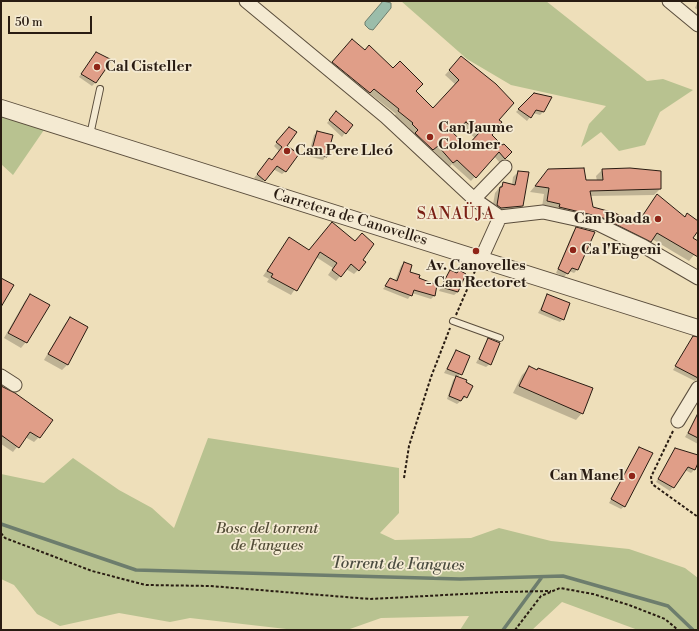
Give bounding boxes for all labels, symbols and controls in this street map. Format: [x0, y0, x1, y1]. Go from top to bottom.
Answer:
scale bar [10, 8, 94, 34]
text: 50 m [15, 15, 43, 30]
place label: Cal Cisteller [105, 58, 192, 76]
marker: Cal Cisteller [92, 62, 102, 72]
place label: Can Jaume Colomer [438, 119, 513, 154]
marker: Can Jaume Colomer [425, 132, 435, 142]
place label: Can Pere Lleó [295, 142, 393, 160]
marker: Can Pere Lleó [282, 146, 292, 156]
street label: Carretera de Canovelles [271, 186, 429, 250]
district label: SANAÜJA [417, 205, 495, 225]
place label: Can Boada [574, 210, 650, 228]
marker: Can Boada [653, 214, 663, 224]
place label: Ca l'Eugeni [581, 241, 661, 259]
marker: Ca l'Eugeni [568, 245, 578, 255]
marker: Av. Canovelles - Can Rectoret [471, 246, 481, 256]
place label: Av. Canovelles - Can Rectoret [426, 257, 526, 292]
place label: Can Manel [549, 467, 624, 485]
marker: Can Manel [627, 471, 637, 481]
park label: Bosc del torrent de Fangues [216, 520, 318, 555]
water label: Torrent de Fangues [331, 554, 465, 576]

